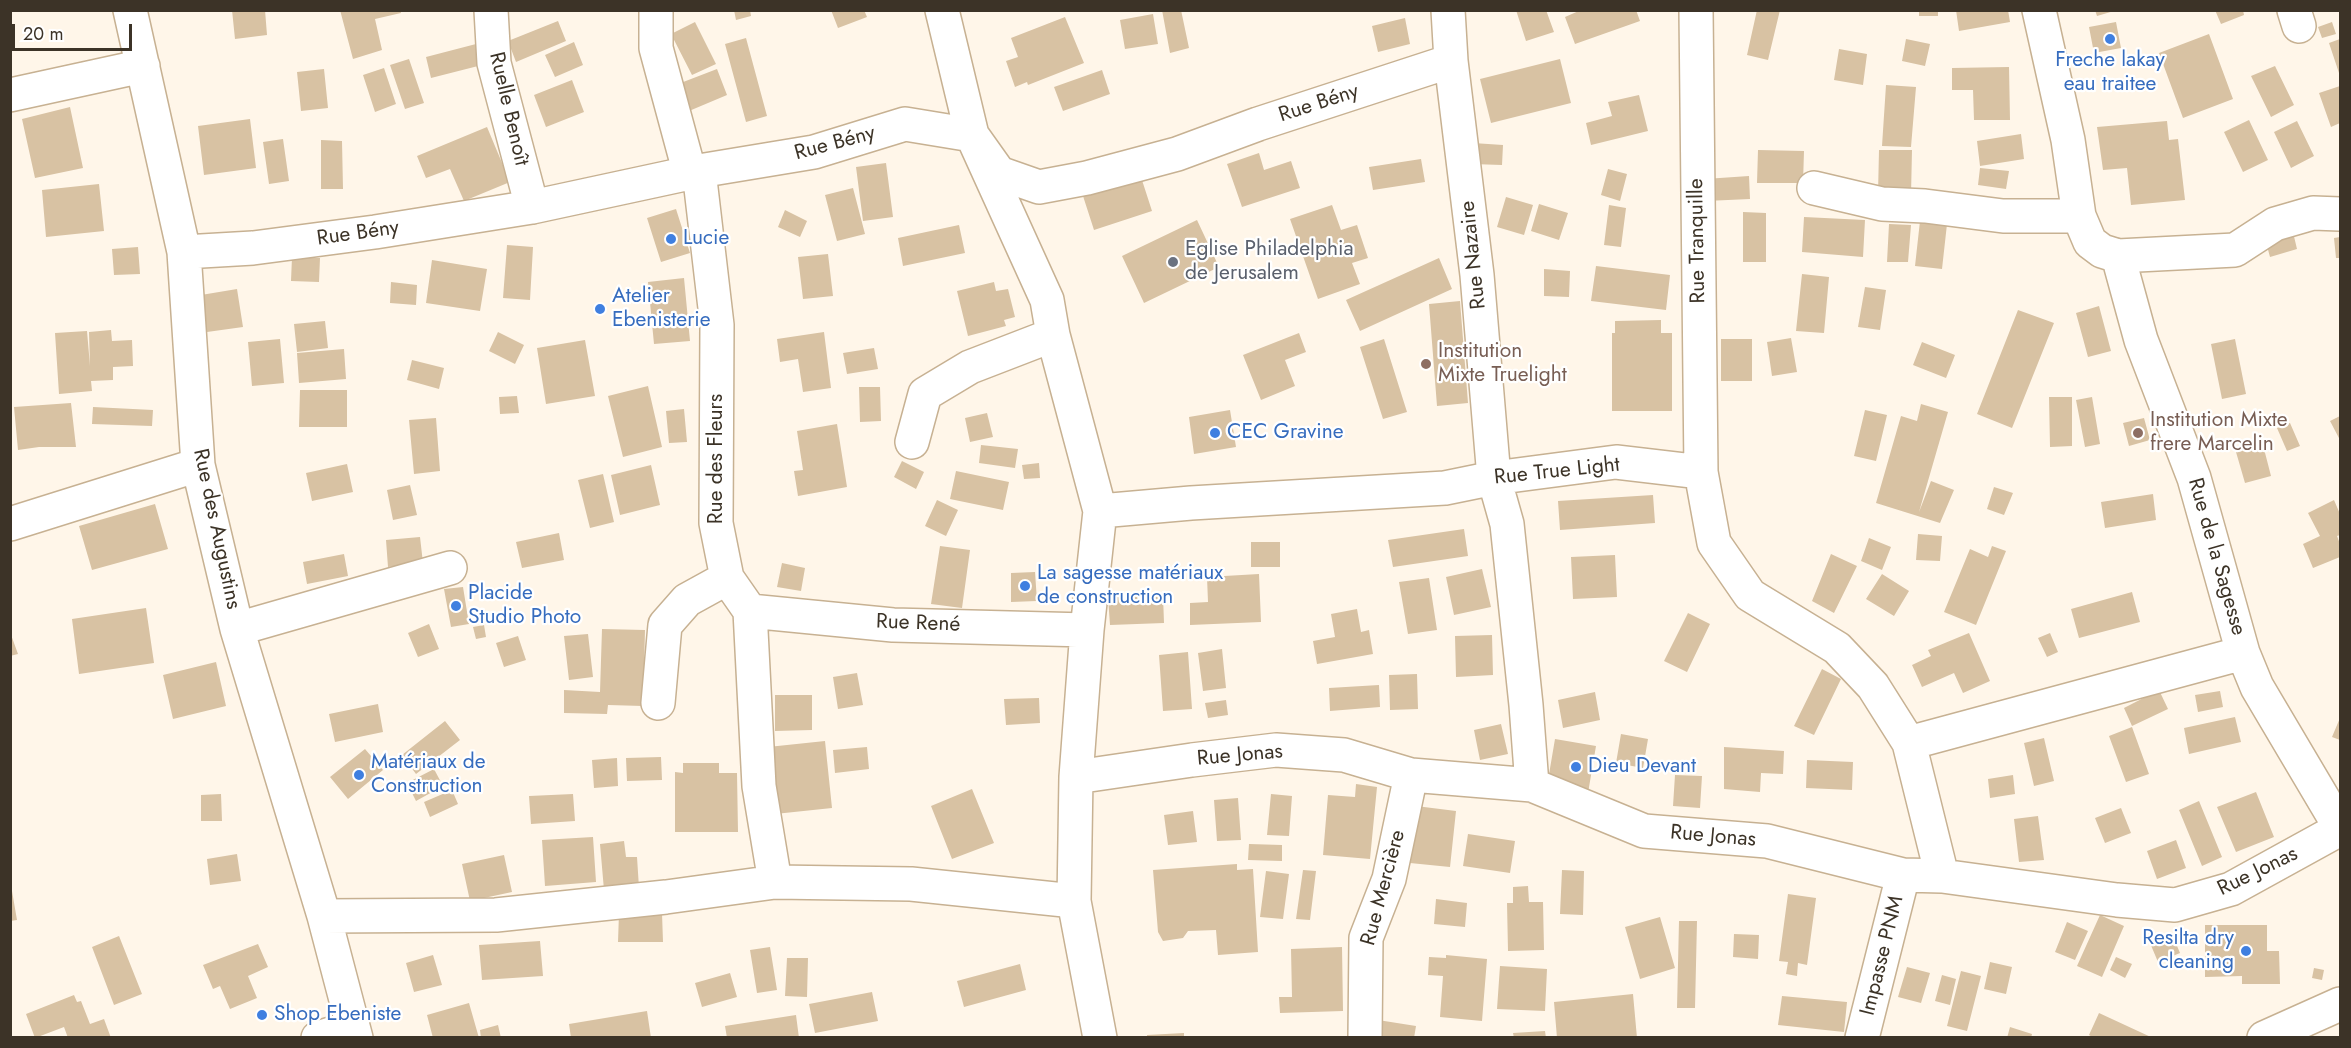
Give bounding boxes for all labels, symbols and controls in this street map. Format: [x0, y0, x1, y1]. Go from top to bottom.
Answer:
scale bar [15, 12, 135, 50]
text: 20 m [23, 21, 63, 47]
marker: Freche lakay eau traitee [2103, 32, 2117, 46]
place label: Freche lakay eau traitee [2055, 48, 2165, 98]
street label: Ruelle Benoît [483, 50, 533, 168]
street label: Rue Bény [1276, 79, 1362, 129]
street label: Rue Bény [792, 121, 878, 167]
street label: Rue Tranquille [1684, 178, 1712, 304]
street label: Rue Nazaire [1456, 199, 1492, 311]
street label: Rue Bény [315, 216, 401, 252]
place label: Lucie [683, 226, 729, 252]
marker: Lucie [664, 232, 678, 246]
place label: Eglise Philadelphia de Jerusalem [1185, 237, 1353, 287]
marker: Eglise Philadelphia de Jerusalem [1166, 255, 1180, 269]
place label: Atelier Ebenisterie [612, 284, 711, 334]
marker: Atelier Ebenisterie [593, 302, 607, 316]
place label: Institution Mixte Truelight [1438, 339, 1567, 389]
marker: Institution Mixte Truelight [1419, 357, 1433, 371]
street label: Rue des Fleurs [704, 394, 730, 524]
place label: Institution Mixte frere Marcelin [2150, 408, 2288, 458]
place label: CEC Gravine [1227, 420, 1344, 446]
marker: CEC Gravine [1208, 426, 1222, 440]
marker: Institution Mixte frere Marcelin [2131, 426, 2145, 440]
street label: Rue des Augustins [187, 446, 245, 612]
street label: Rue True Light [1493, 453, 1621, 491]
street label: Rue de la Sagesse [2182, 475, 2250, 639]
place label: La sagesse matériaux de construction [1037, 561, 1223, 611]
marker: La sagesse matériaux de construction [1018, 579, 1032, 593]
place label: Placide Studio Photo [468, 581, 581, 631]
marker: Placide Studio Photo [449, 599, 463, 613]
street label: Rue René [875, 610, 961, 638]
street label: Rue Jonas [1196, 740, 1284, 772]
place label: Matériaux de Construction [371, 750, 486, 800]
place label: Dieu Devant [1588, 754, 1696, 780]
marker: Dieu Devant [1569, 760, 1583, 774]
marker: Matériaux de Construction [352, 768, 366, 782]
street label: Rue Jonas [1669, 821, 1757, 853]
street label: Rue Mercière [1356, 827, 1412, 949]
street label: Rue Jonas [2214, 842, 2302, 902]
street label: Impasse PNM [1856, 894, 1910, 1018]
place label: Resilta dry cleaning [2142, 926, 2234, 976]
marker: Resilta dry cleaning [2239, 944, 2253, 958]
place label: Shop Ebeniste [274, 1002, 401, 1028]
marker: Shop Ebeniste [255, 1008, 269, 1022]

